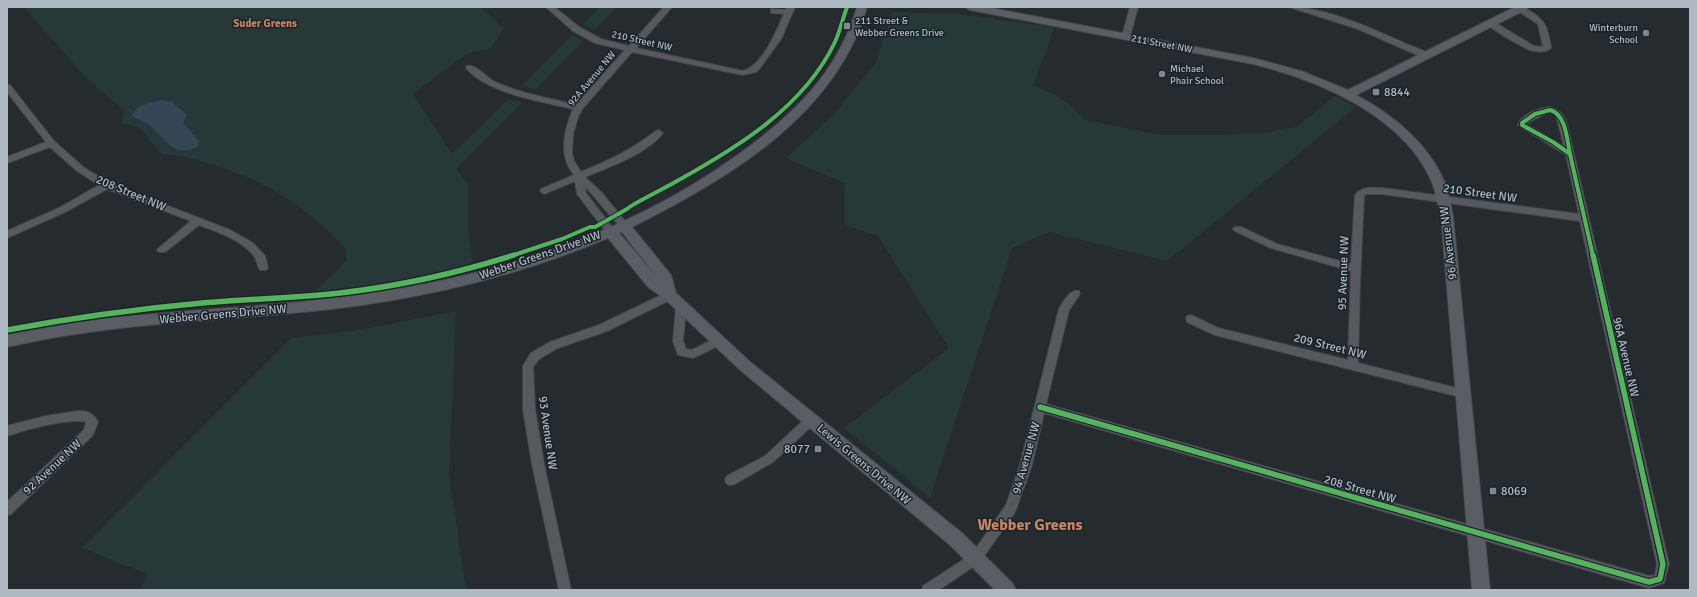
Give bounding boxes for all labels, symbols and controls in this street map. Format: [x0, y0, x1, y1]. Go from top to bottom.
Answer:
place label: 211 Street & Webber Greens Drive [855, 15, 944, 39]
district label: Suder Greens [233, 17, 297, 30]
marker: 211 Street & Webber Greens Drive [842, 21, 852, 31]
place label: Winterburn School [1589, 22, 1638, 46]
street label: 210 Street NW [610, 28, 674, 54]
marker: Winterburn School [1641, 28, 1651, 38]
street label: 211 Street NW [1130, 32, 1194, 56]
street label: 92A Avenue NW [565, 48, 618, 109]
place label: Michael Phair School [1170, 63, 1224, 87]
marker: Michael Phair School [1157, 69, 1167, 79]
place label: 8844 [1384, 85, 1410, 100]
marker: 8844 [1371, 87, 1381, 97]
street label: 208 Street NW [94, 172, 168, 215]
street label: 210 Street NW [1442, 181, 1518, 206]
street label: 96 Avenue NW [1437, 205, 1460, 281]
street label: Webber Greens Drive NW [477, 228, 603, 283]
street label: 95 Avenue NW [1335, 236, 1352, 310]
street label: Webber Greens Drive NW [159, 301, 287, 328]
street label: 96A Avenue NW [1609, 316, 1642, 398]
street label: 209 Street NW [1292, 330, 1368, 363]
street label: 93 Avenue NW [535, 395, 560, 471]
street label: 94 Avenue NW [1009, 420, 1044, 496]
street label: Lewis Greens Drive NW [814, 421, 914, 508]
street label: 92 Avenue NW [20, 437, 85, 498]
place label: 8077 [784, 442, 810, 457]
marker: 8077 [813, 444, 823, 454]
street label: 208 Street NW [1322, 472, 1398, 507]
place label: 8069 [1501, 484, 1527, 499]
marker: 8069 [1488, 486, 1498, 496]
district label: Webber Greens [977, 515, 1083, 535]

